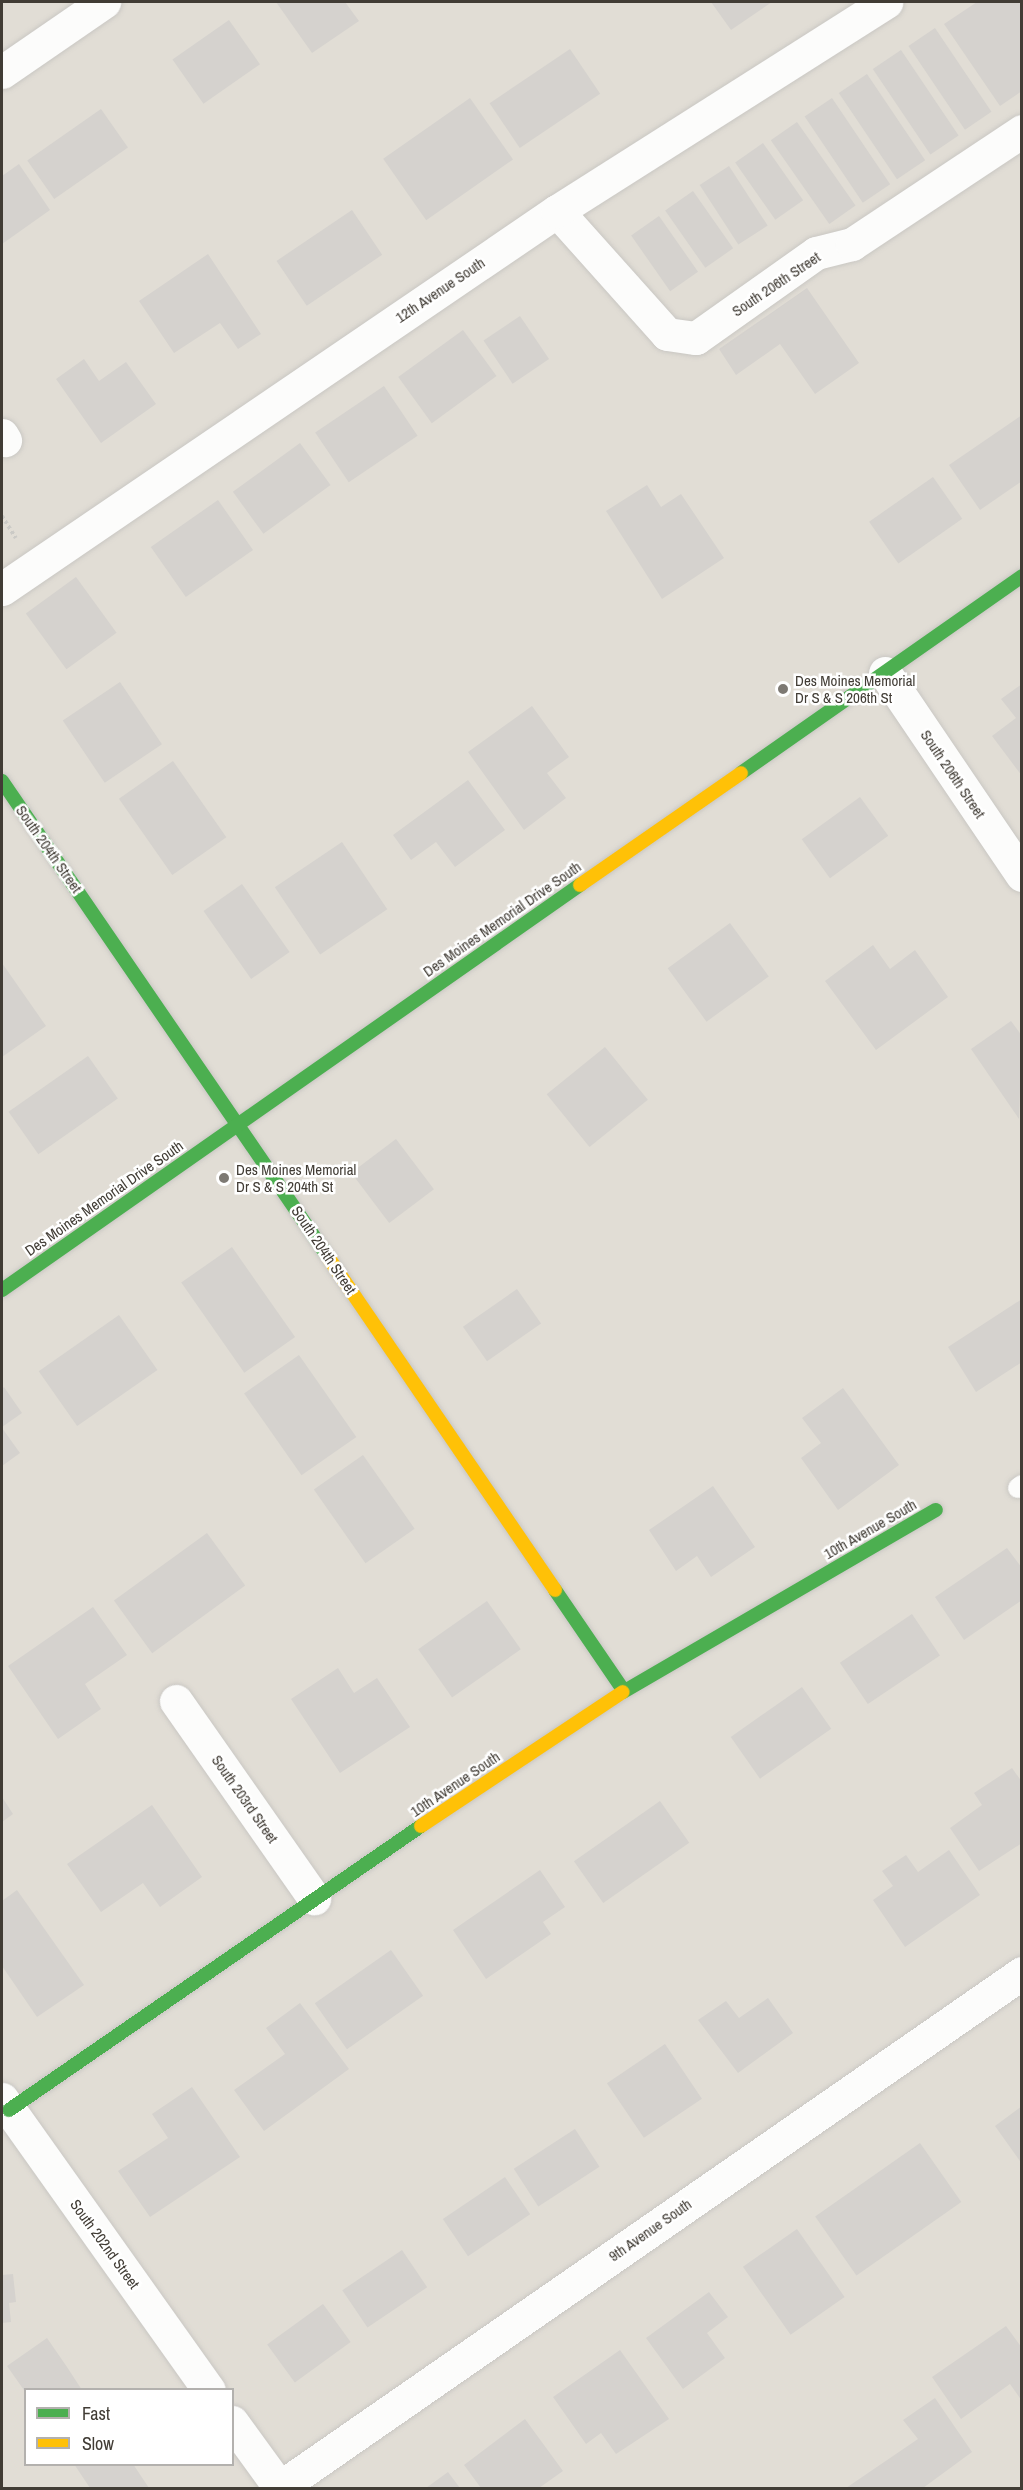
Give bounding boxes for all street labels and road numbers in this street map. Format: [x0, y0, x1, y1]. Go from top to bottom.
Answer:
street label: South 206th Street [728, 248, 824, 320]
street label: 12th Avenue South [392, 253, 488, 327]
street label: South 206th Street [917, 726, 989, 822]
street label: South 204th Street [12, 802, 86, 896]
street label: Des Moines Memorial Drive South [420, 858, 584, 980]
street label: Des Moines Memorial Drive South [22, 1137, 186, 1259]
street label: South 204th Street [288, 1202, 360, 1298]
street label: 10th Avenue South [820, 1495, 920, 1563]
street label: 10th Avenue South [407, 1747, 503, 1821]
street label: South 203rd Street [208, 1752, 282, 1846]
street label: 9th Avenue South [605, 2195, 695, 2265]
street label: South 202nd Street [67, 2196, 143, 2292]

